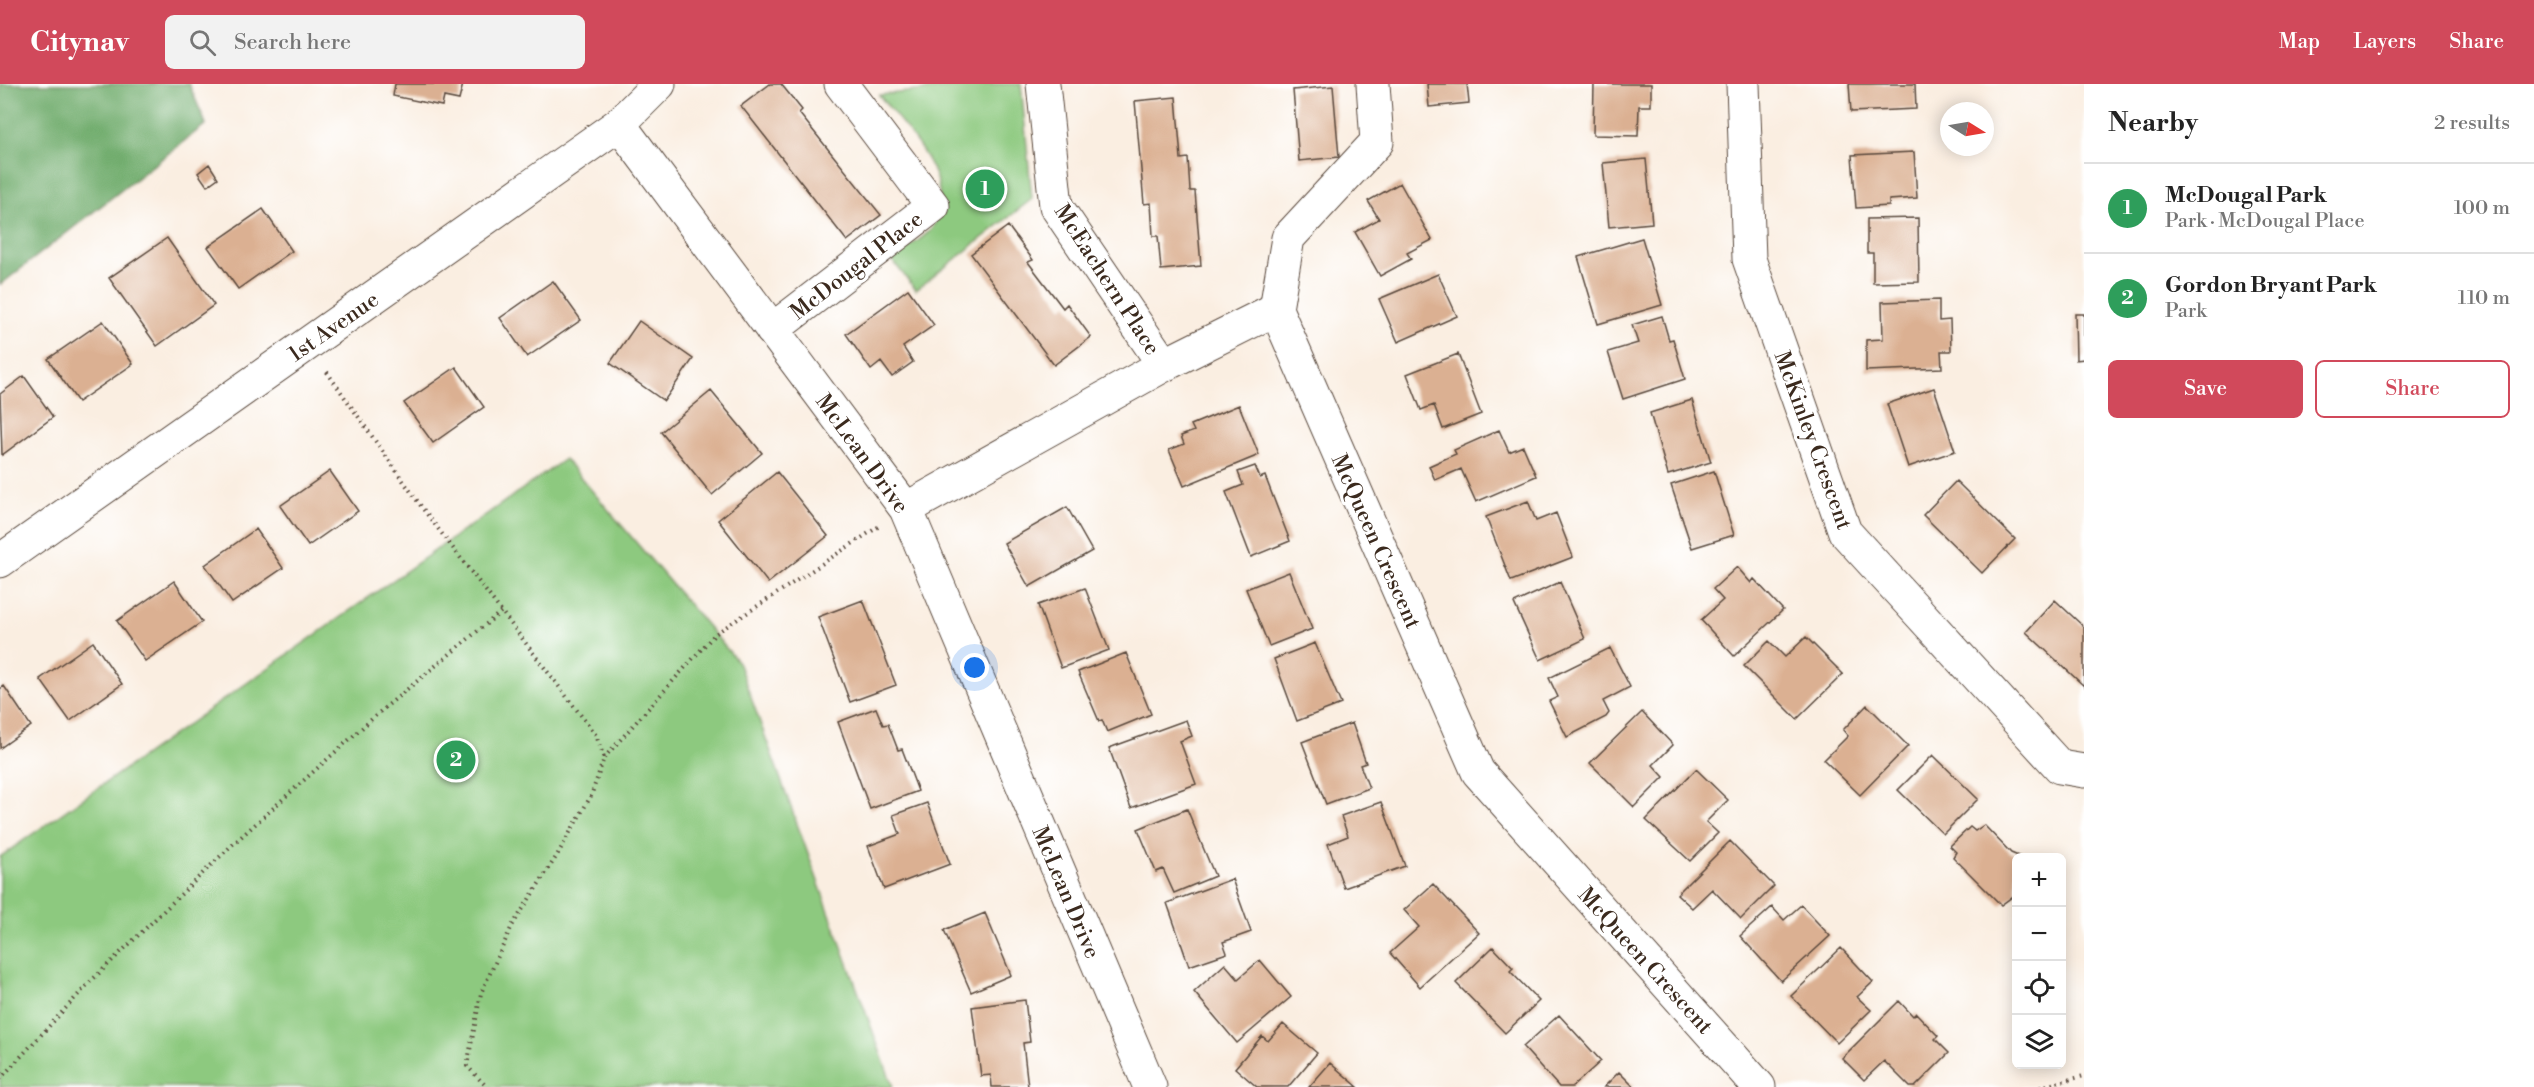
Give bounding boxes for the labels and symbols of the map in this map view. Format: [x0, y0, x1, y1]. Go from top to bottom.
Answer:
north arrow [1940, 102, 1994, 156]
pin: 1 [966, 166, 1004, 212]
street label: McEachern Place [1048, 199, 1166, 360]
street label: McDougal Place [785, 206, 929, 326]
street label: 1st Avenue [283, 286, 384, 368]
street label: McKinley Crescent [1768, 348, 1858, 534]
street label: McLean Drive [809, 389, 914, 519]
street label: McQueen Crescent [1325, 450, 1426, 633]
your location [960, 653, 989, 682]
pin: 2 [436, 738, 476, 782]
street label: McLean Drive [1026, 822, 1106, 963]
street label: McQueen Crescent [1572, 882, 1718, 1040]

